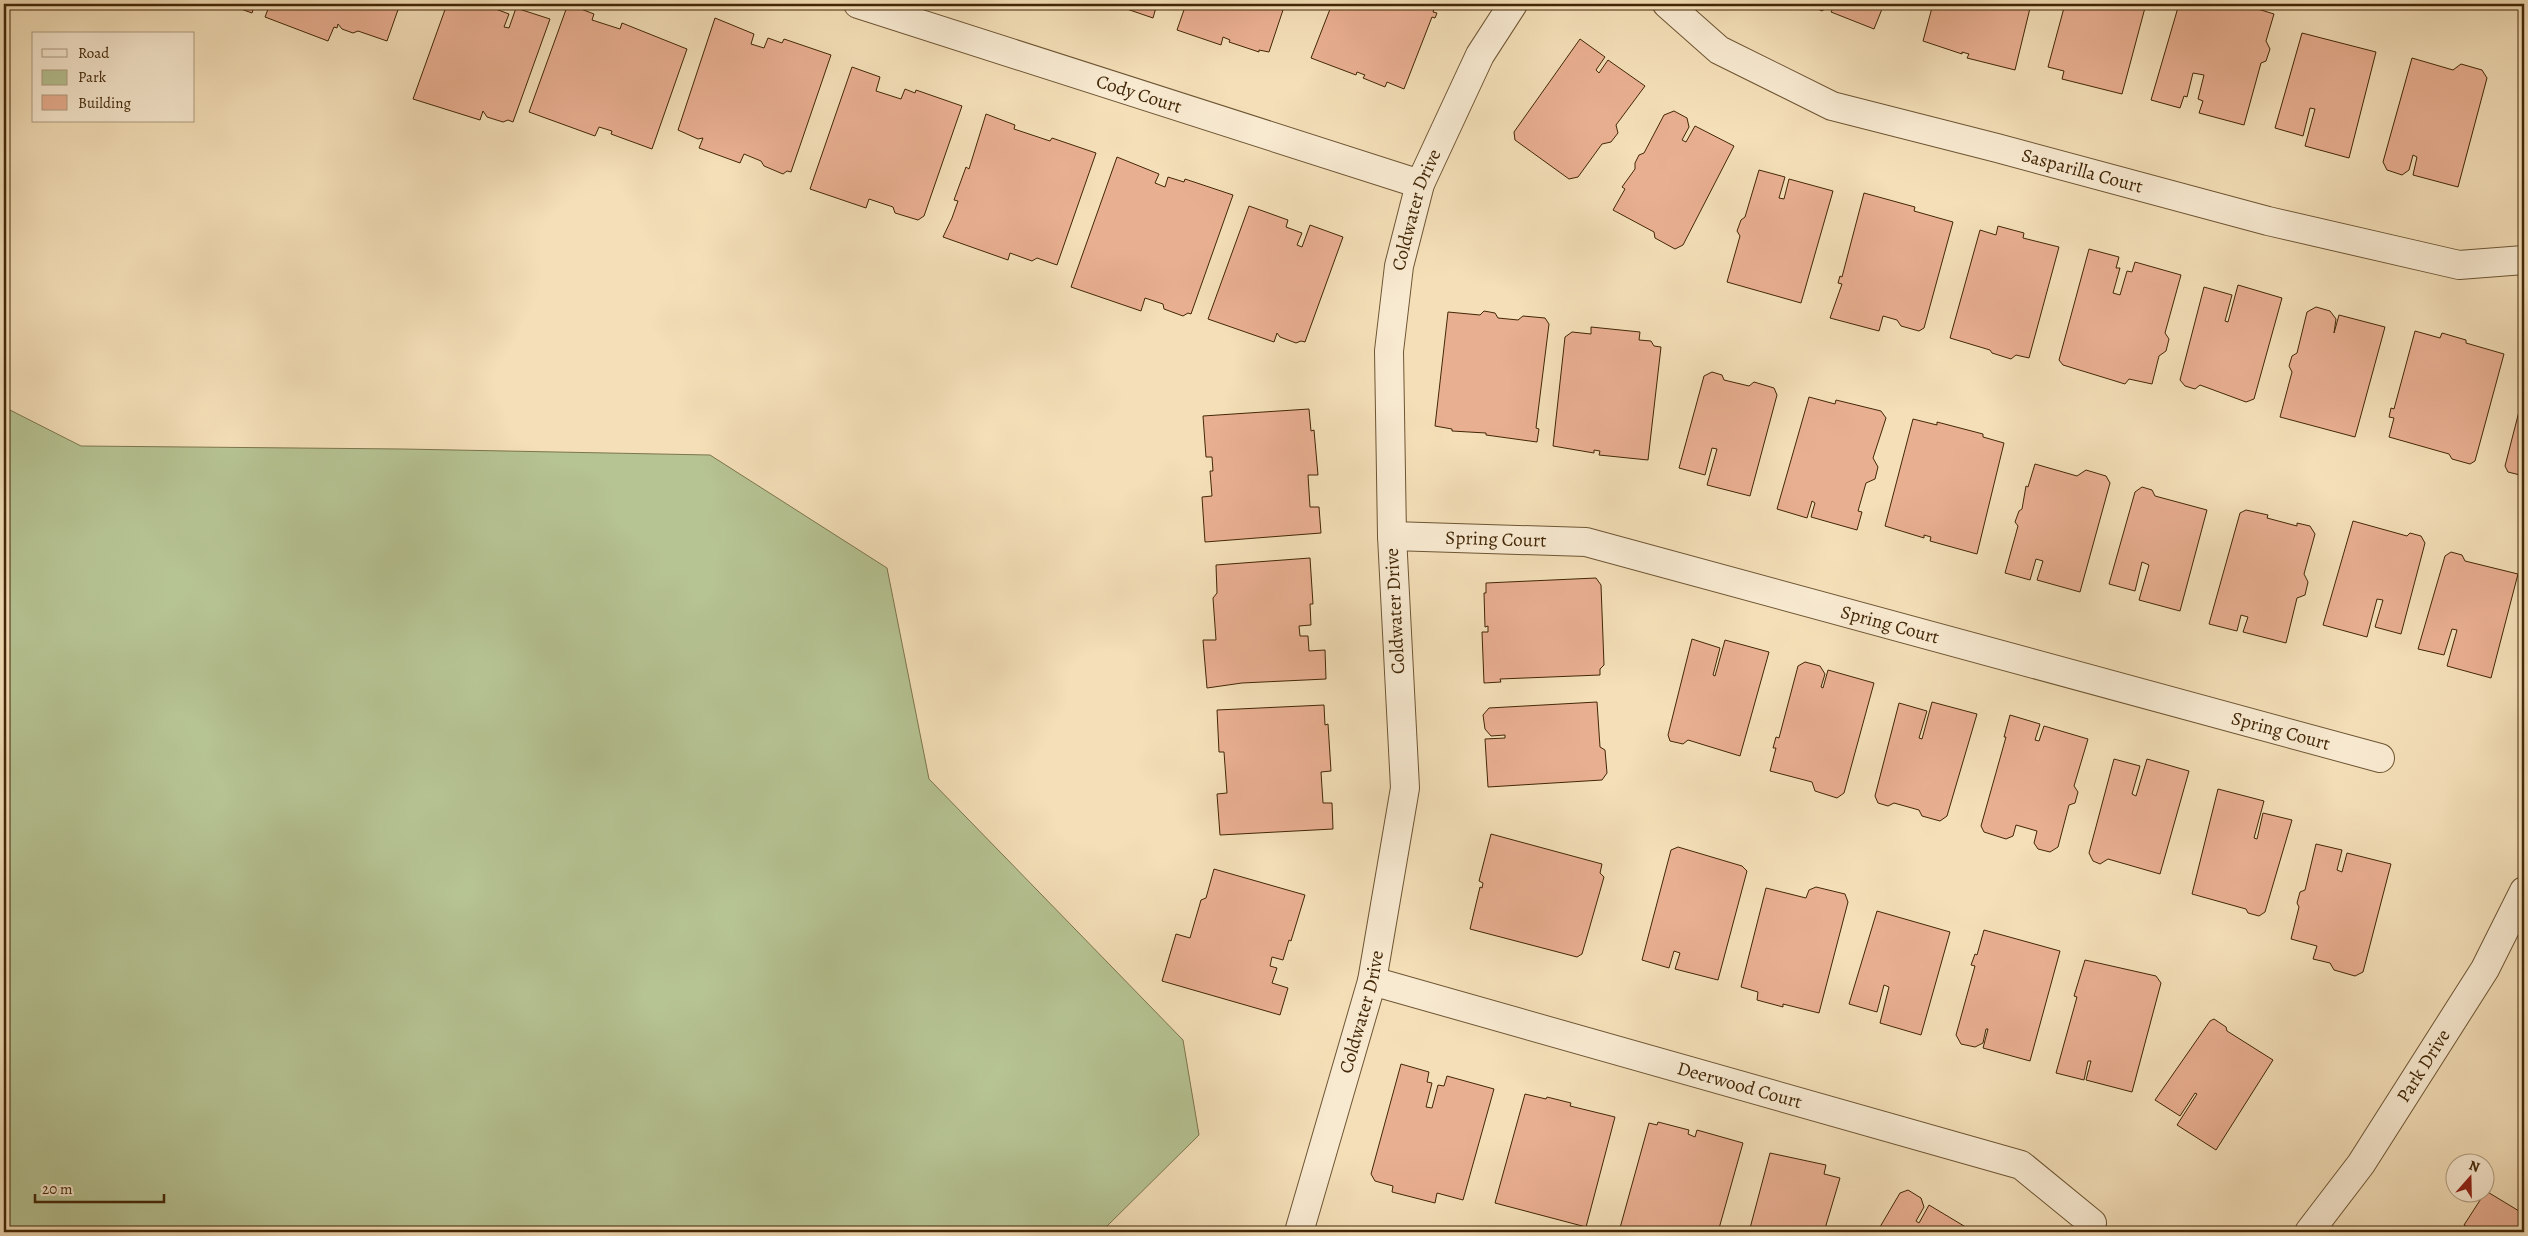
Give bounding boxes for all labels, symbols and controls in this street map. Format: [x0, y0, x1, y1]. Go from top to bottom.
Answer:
legend [32, 32, 195, 122]
text: Road [78, 43, 110, 63]
text: Park [78, 67, 107, 87]
street label: Cody Court [1093, 68, 1185, 120]
text: Building [78, 93, 131, 113]
street label: Sasparilla Court [2019, 142, 2146, 200]
street label: Coldwater Drive [1385, 145, 1448, 273]
street label: Spring Court [1445, 525, 1547, 554]
street label: Coldwater Drive [1379, 547, 1411, 675]
street label: Spring Court [1838, 599, 1942, 651]
street label: Spring Court [2228, 705, 2333, 757]
street label: Coldwater Drive [1333, 949, 1390, 1076]
street label: Park Drive [2390, 1024, 2456, 1107]
street label: Deerwood Court [1674, 1055, 1805, 1115]
north arrow [2446, 1154, 2496, 1204]
text: N [2466, 1156, 2482, 1177]
scale bar [35, 1171, 164, 1203]
text: 20 m [42, 1179, 73, 1199]

